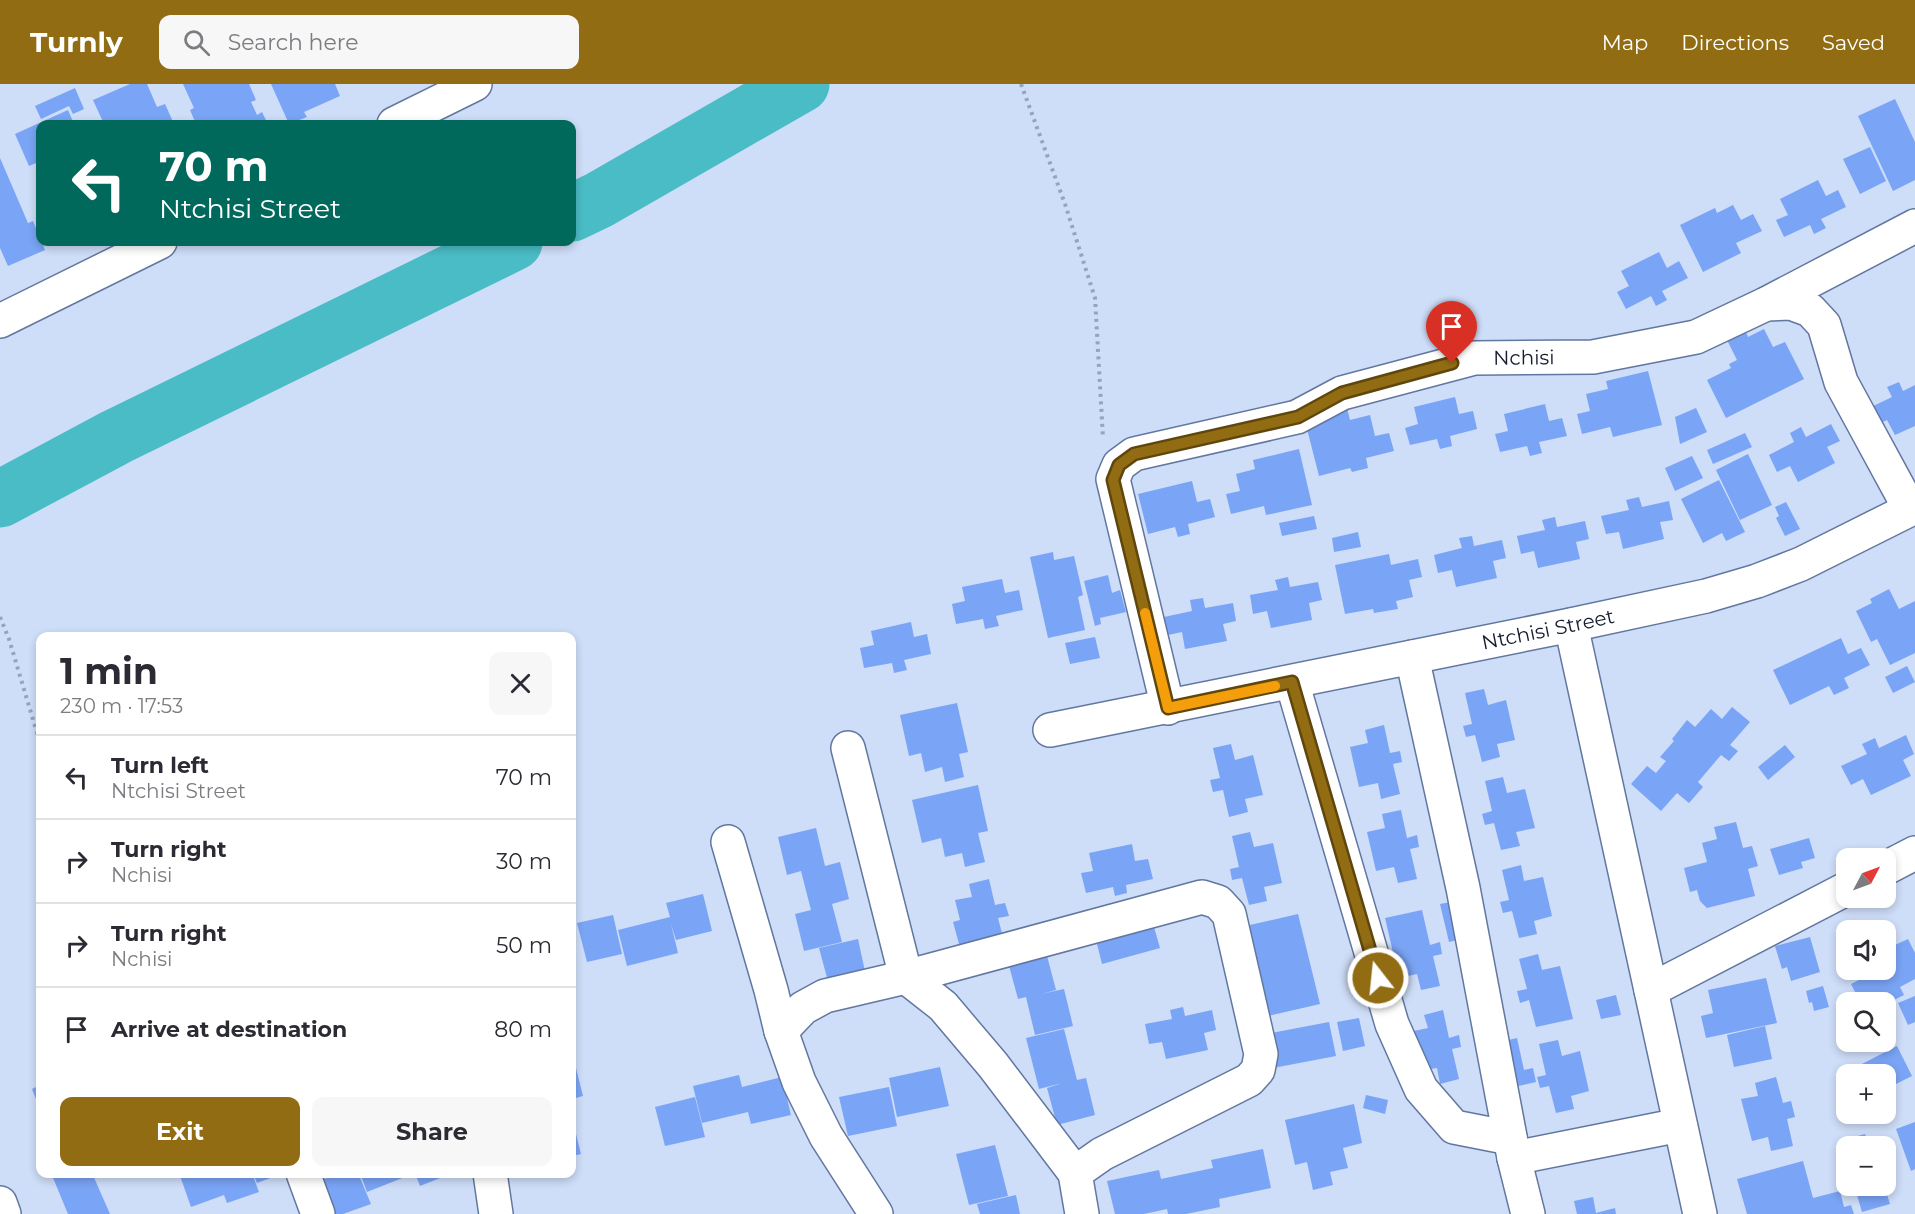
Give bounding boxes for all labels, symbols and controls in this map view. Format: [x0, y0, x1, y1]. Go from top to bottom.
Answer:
search box [159, 15, 579, 69]
text: Turnly [30, 25, 123, 59]
icon: search [180, 26, 213, 59]
text: Search here [228, 29, 359, 56]
text: Map [1602, 30, 1648, 55]
text: Directions [1681, 30, 1789, 55]
text: Saved [1822, 30, 1885, 55]
text: 70 m [159, 140, 269, 192]
icon: left [60, 144, 138, 222]
text: Ntchisi Street [159, 192, 341, 225]
pin [1426, 301, 1477, 363]
icon: arrive [1435, 310, 1468, 343]
street label: Nchisi [1493, 345, 1555, 370]
street label: Ntchisi Street [1479, 604, 1617, 655]
text: 1 min [60, 649, 158, 693]
button: close [489, 652, 552, 715]
text: 230 m · 17:53 [60, 694, 183, 718]
text: Turn left [111, 752, 209, 779]
icon: left [60, 761, 93, 794]
text: 70 m [496, 764, 552, 791]
text: Ntchisi Street [111, 779, 246, 803]
text: Turn right [111, 836, 226, 863]
icon: right [60, 845, 93, 878]
text: 30 m [496, 848, 552, 875]
north arrow [1836, 848, 1896, 908]
map controls [1836, 848, 1896, 1196]
text: Nchisi [111, 863, 172, 887]
text: Turn right [111, 920, 226, 947]
button: sound [1836, 920, 1896, 980]
icon: right [60, 929, 93, 962]
text: 50 m [496, 932, 552, 959]
position arrow [1346, 946, 1410, 1010]
text: Nchisi [111, 947, 172, 971]
button: search [1836, 992, 1896, 1052]
icon: arrive [60, 1013, 93, 1046]
text: Arrive at destination [111, 1016, 347, 1043]
text: 80 m [494, 1016, 552, 1043]
button: + [1836, 1064, 1896, 1124]
button: Exit [60, 1097, 300, 1166]
button: Share [312, 1097, 552, 1166]
button: − [1836, 1136, 1896, 1196]

